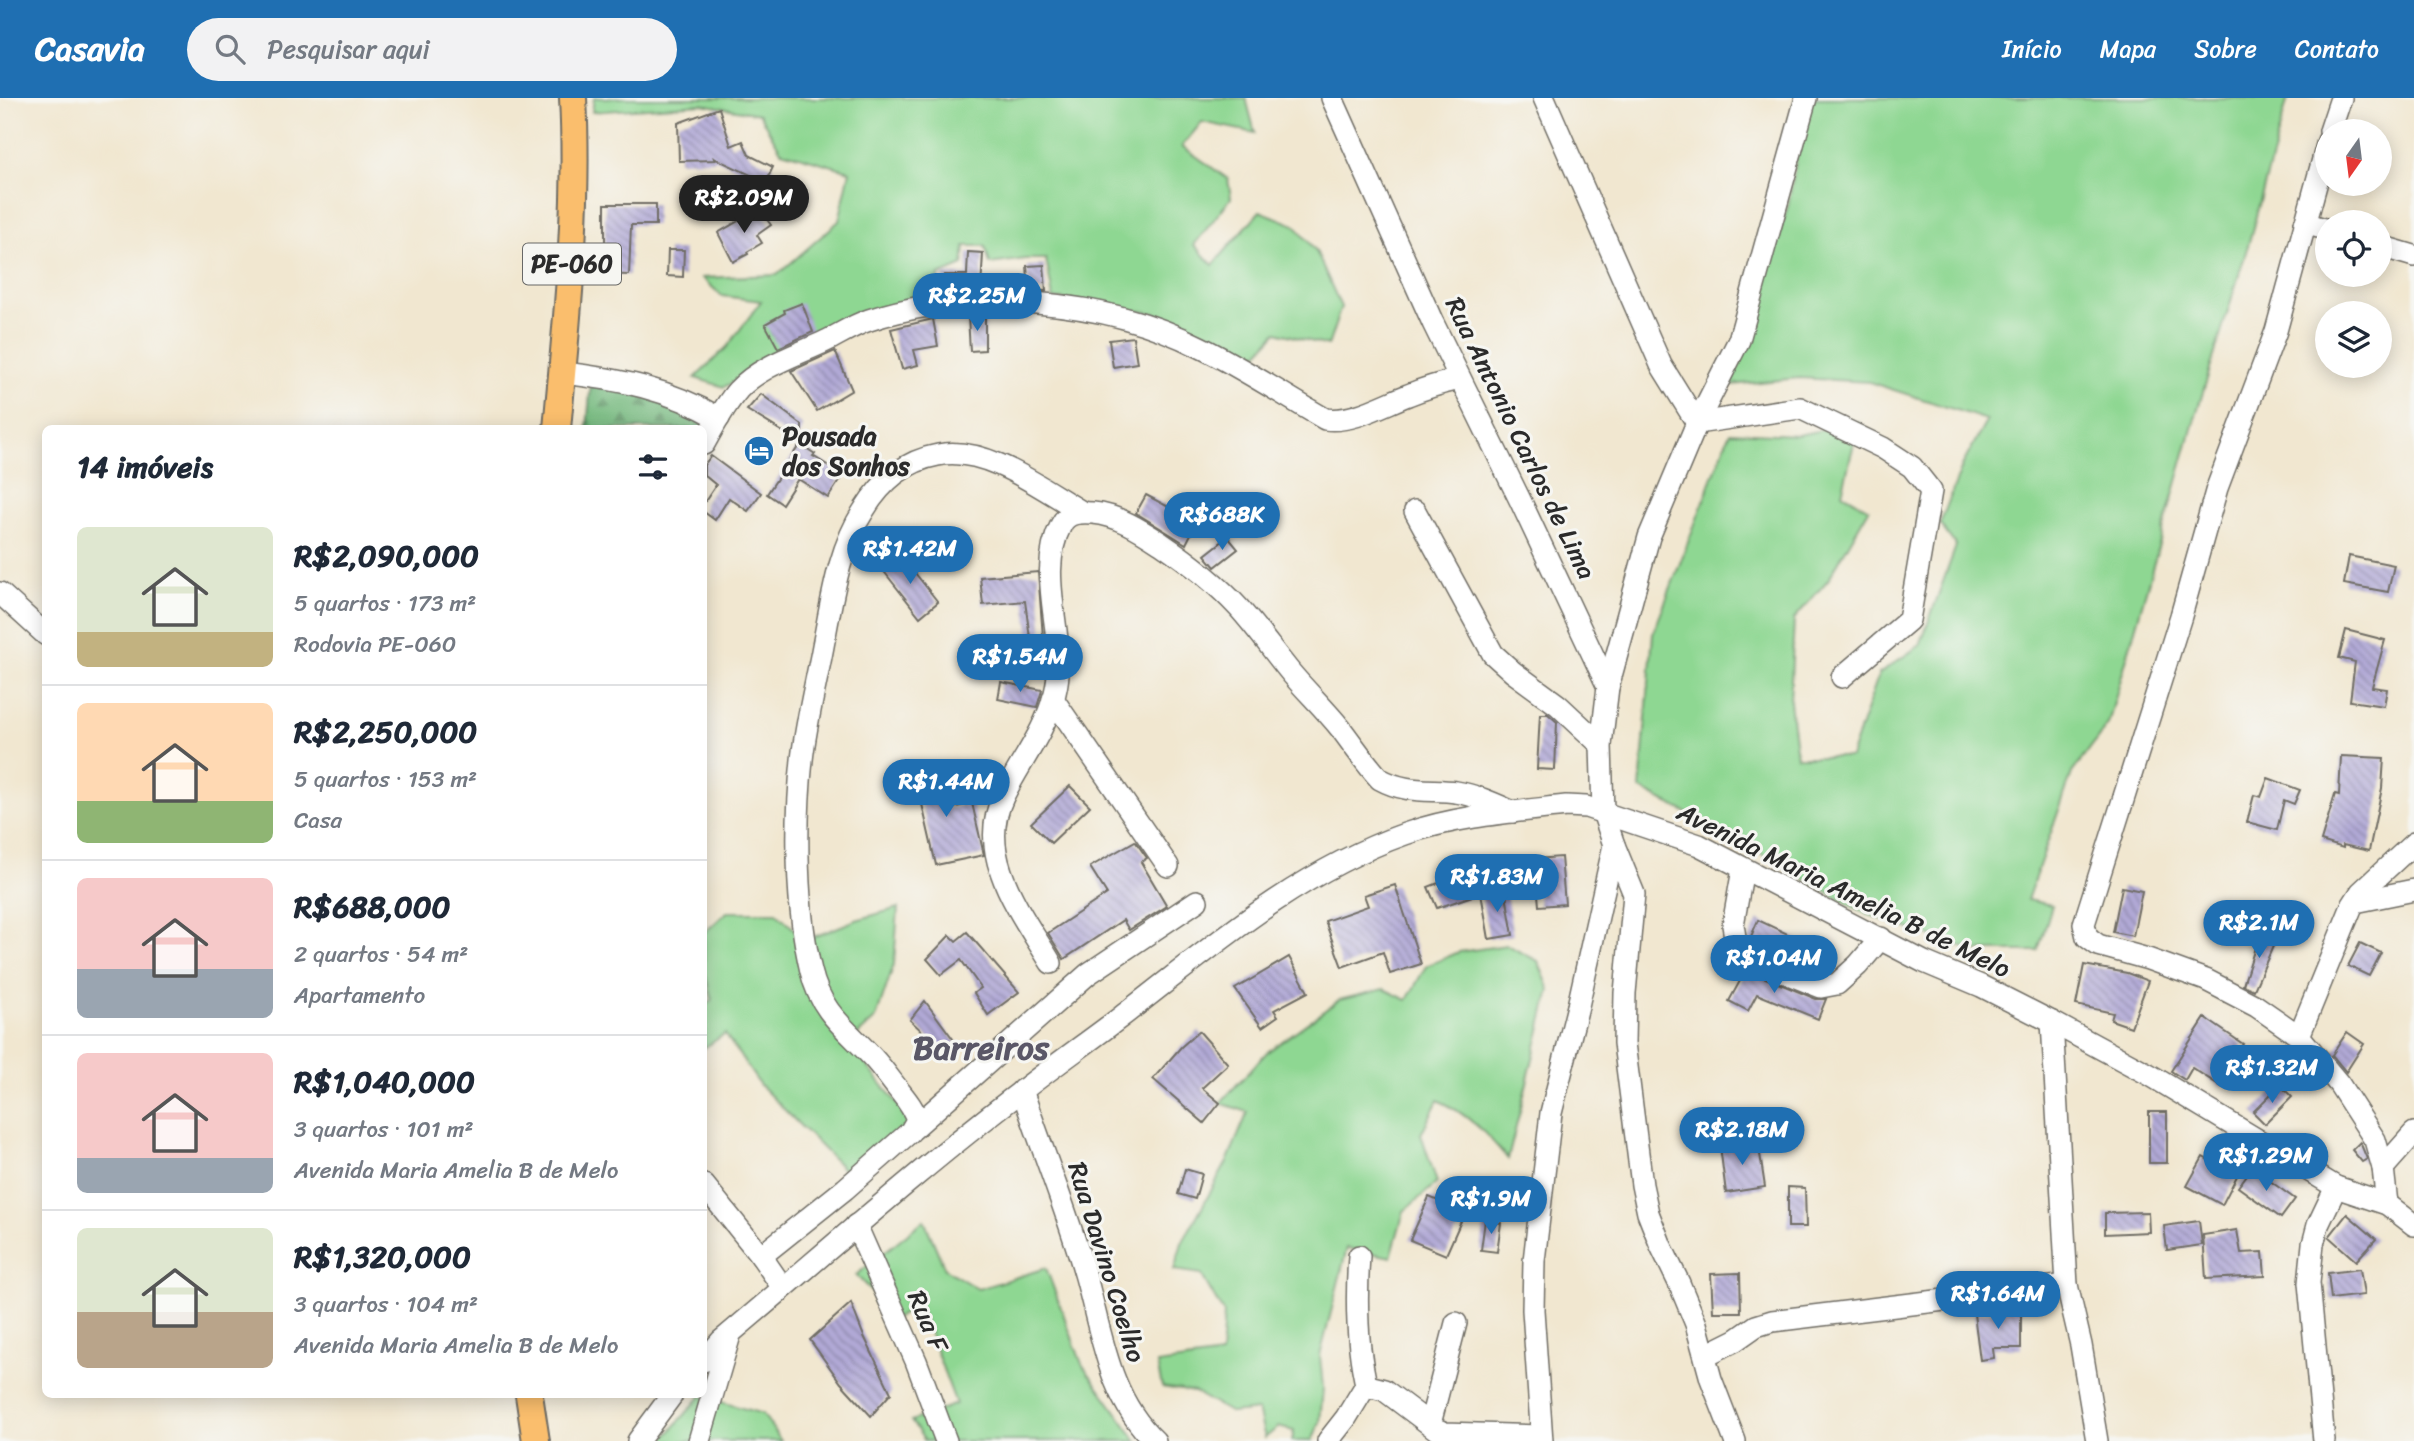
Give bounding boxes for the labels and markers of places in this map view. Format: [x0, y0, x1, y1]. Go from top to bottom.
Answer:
pin: R$2.09M [679, 176, 809, 235]
pin: R$2.25M [912, 274, 1042, 333]
place label: Pousada dos Sonhos [782, 413, 911, 489]
hotel icon: Pousada dos Sonhos [742, 434, 776, 468]
pin: R$688K [1165, 492, 1279, 552]
pin: R$1.42M [845, 526, 975, 586]
pin: R$1.54M [955, 634, 1085, 694]
pin: R$1.44M [881, 760, 1011, 819]
pin: R$1.83M [1432, 854, 1562, 914]
pin: R$2.1M [2202, 900, 2316, 960]
pin: R$1.04M [1709, 936, 1839, 995]
pin: R$1.32M [2207, 1046, 2337, 1105]
pin: R$2.18M [1677, 1108, 1807, 1167]
pin: R$1.29M [2201, 1134, 2331, 1193]
pin: R$1.9M [1434, 1176, 1548, 1236]
pin: R$1.64M [1933, 1272, 2063, 1331]

